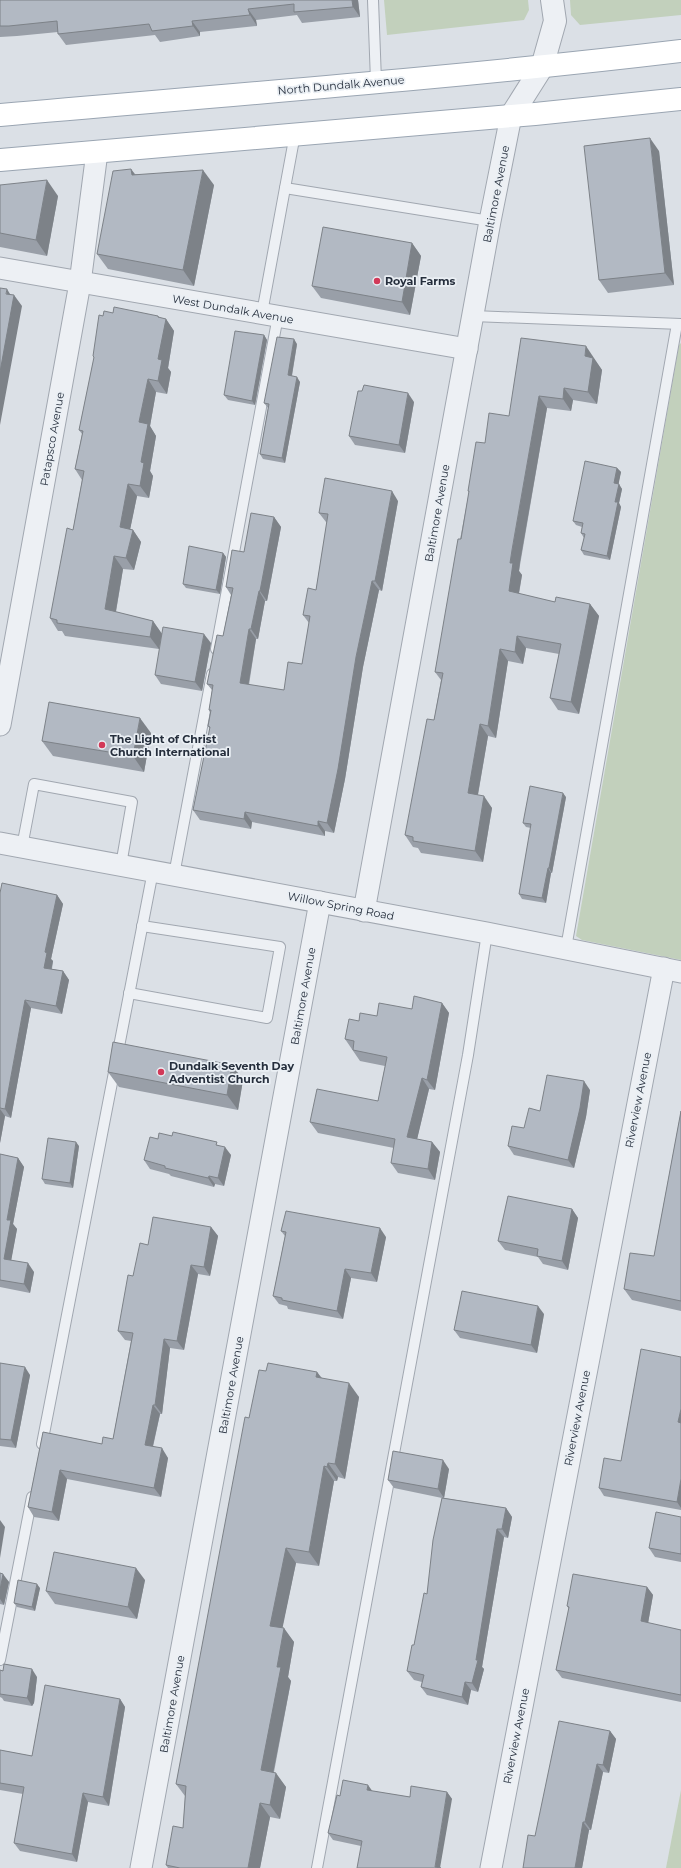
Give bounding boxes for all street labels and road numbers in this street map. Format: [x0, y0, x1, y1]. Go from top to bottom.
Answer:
street label: North Dundalk Avenue [277, 72, 405, 98]
street label: Baltimore Avenue [480, 144, 512, 244]
street label: West Dundalk Avenue [171, 291, 295, 327]
street label: Patapsco Avenue [37, 391, 67, 487]
street label: Baltimore Avenue [422, 463, 453, 563]
street label: Willow Spring Road [287, 889, 395, 923]
street label: Baltimore Avenue [288, 946, 319, 1046]
street label: Riverview Avenue [622, 1050, 654, 1149]
street label: Baltimore Avenue [216, 1335, 247, 1435]
street label: Riverview Avenue [561, 1368, 593, 1467]
street label: Baltimore Avenue [157, 1654, 188, 1754]
street label: Riverview Avenue [500, 1686, 532, 1785]

